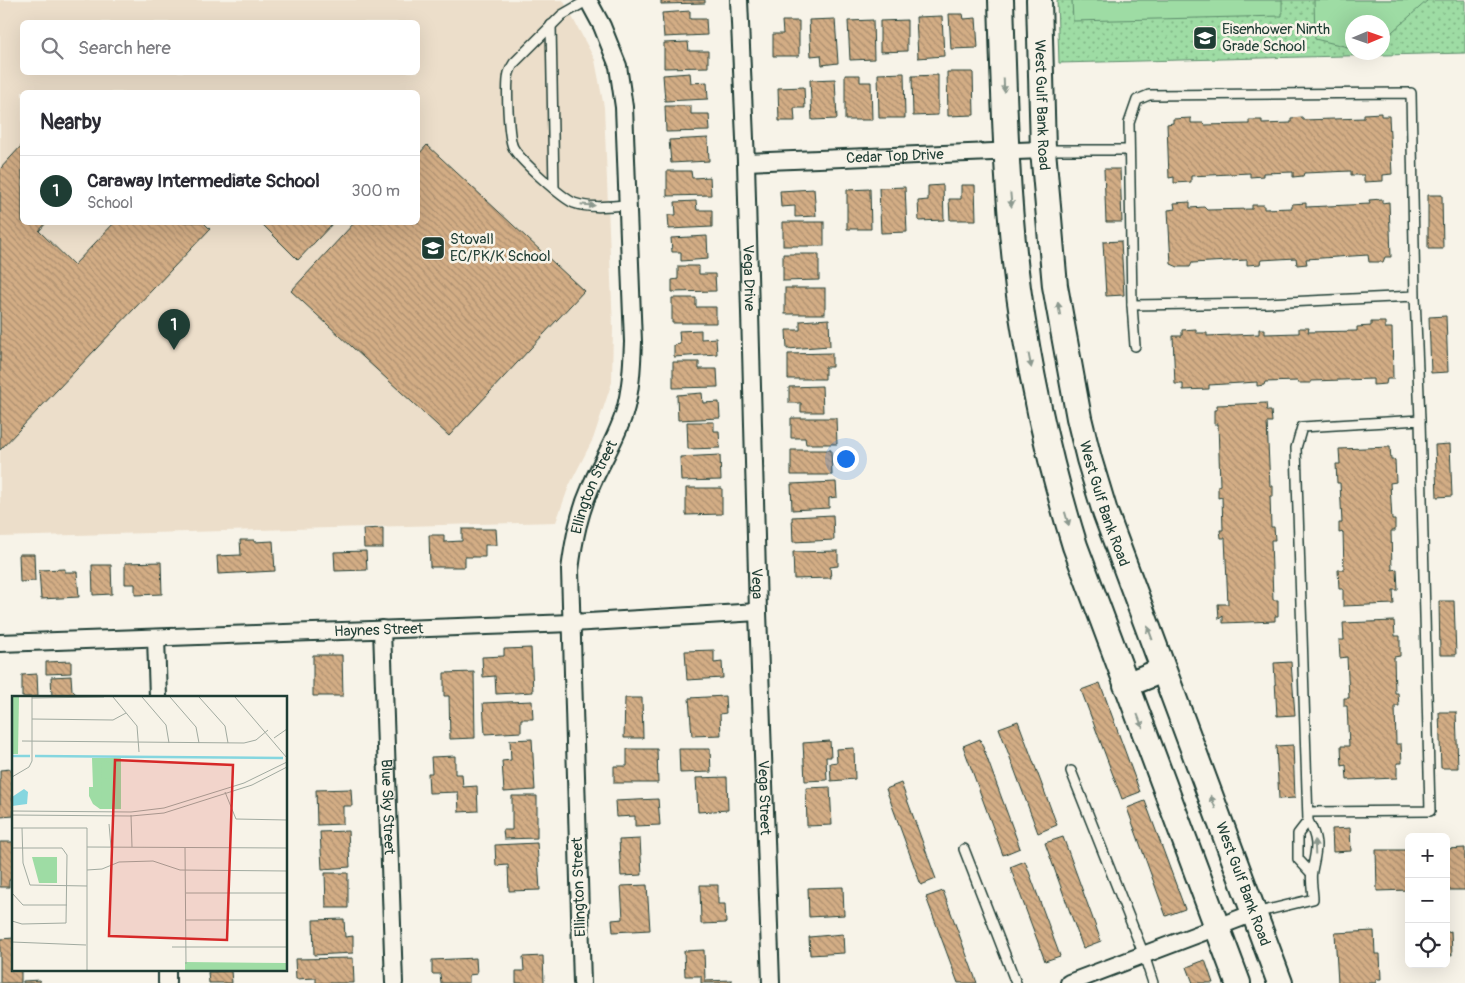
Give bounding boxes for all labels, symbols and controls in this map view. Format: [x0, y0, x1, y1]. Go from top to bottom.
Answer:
north arrow [1345, 15, 1390, 60]
search box [20, 20, 420, 75]
place label: Eisenhower Ninth Grade School [1222, 20, 1330, 56]
school or university icon: Eisenhower Ninth Grade School [1192, 25, 1218, 51]
icon: search [38, 34, 66, 62]
text: Search here [78, 36, 171, 60]
street label: West Gulf Bank Road [1031, 39, 1054, 171]
one-way arrow [1000, 77, 1008, 93]
text: Nearby [40, 109, 101, 136]
street label: Cedar Top Drive [846, 144, 945, 167]
text: Caraway Intermediate School [87, 169, 320, 193]
text: 1 [53, 181, 59, 201]
text: 300 m [352, 181, 400, 201]
one-way arrow [1007, 192, 1015, 208]
text: School [87, 193, 133, 213]
one-way arrow [581, 201, 597, 209]
place label: Stovall EC/PK/K School [450, 230, 551, 266]
school or university icon: Stovall EC/PK/K School [420, 235, 446, 261]
street label: Vega Drive [739, 244, 759, 312]
one-way arrow [1054, 301, 1062, 317]
pin: 1 [158, 309, 190, 350]
one-way arrow [1026, 353, 1034, 369]
street label: Ellington Street [567, 436, 622, 536]
street label: West Gulf Bank Road [1075, 439, 1134, 569]
your location [833, 446, 859, 472]
one-way arrow [1063, 512, 1071, 527]
street label: Vega [747, 568, 767, 599]
street label: Haynes Street [334, 619, 425, 641]
one-way arrow [1146, 626, 1153, 641]
inset map [12, 696, 288, 970]
one-way arrow [1137, 714, 1144, 729]
street label: Blue Sky Street [377, 759, 399, 856]
street label: Vega Street [754, 760, 775, 836]
one-way arrow [1208, 795, 1216, 809]
street label: West Gulf Bank Road [1211, 819, 1275, 948]
map controls [1405, 833, 1450, 968]
button: + [1405, 833, 1450, 878]
street label: Ellington Street [568, 836, 590, 937]
one-way arrow [1311, 838, 1319, 854]
button: − [1405, 878, 1450, 923]
button: locate [1405, 923, 1450, 968]

